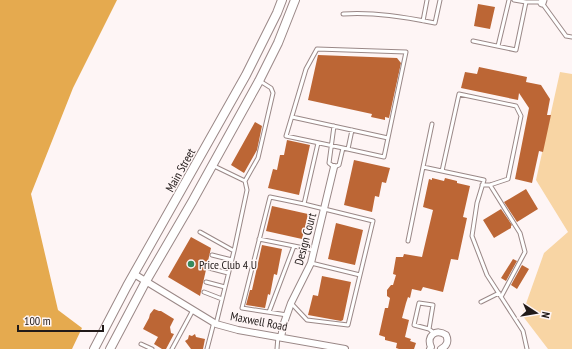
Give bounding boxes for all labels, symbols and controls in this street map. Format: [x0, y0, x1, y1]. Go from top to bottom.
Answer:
street label: Main Street [162, 145, 198, 194]
street label: Design Court [291, 211, 319, 267]
place label: Price Club 4 U [199, 257, 257, 272]
marker: Price Club 4 U [186, 259, 196, 269]
north arrow [516, 293, 556, 333]
scale bar [18, 307, 103, 333]
street label: Maxwell Road [229, 308, 289, 334]
text: N [538, 311, 553, 319]
text: 100 m [24, 313, 51, 328]

